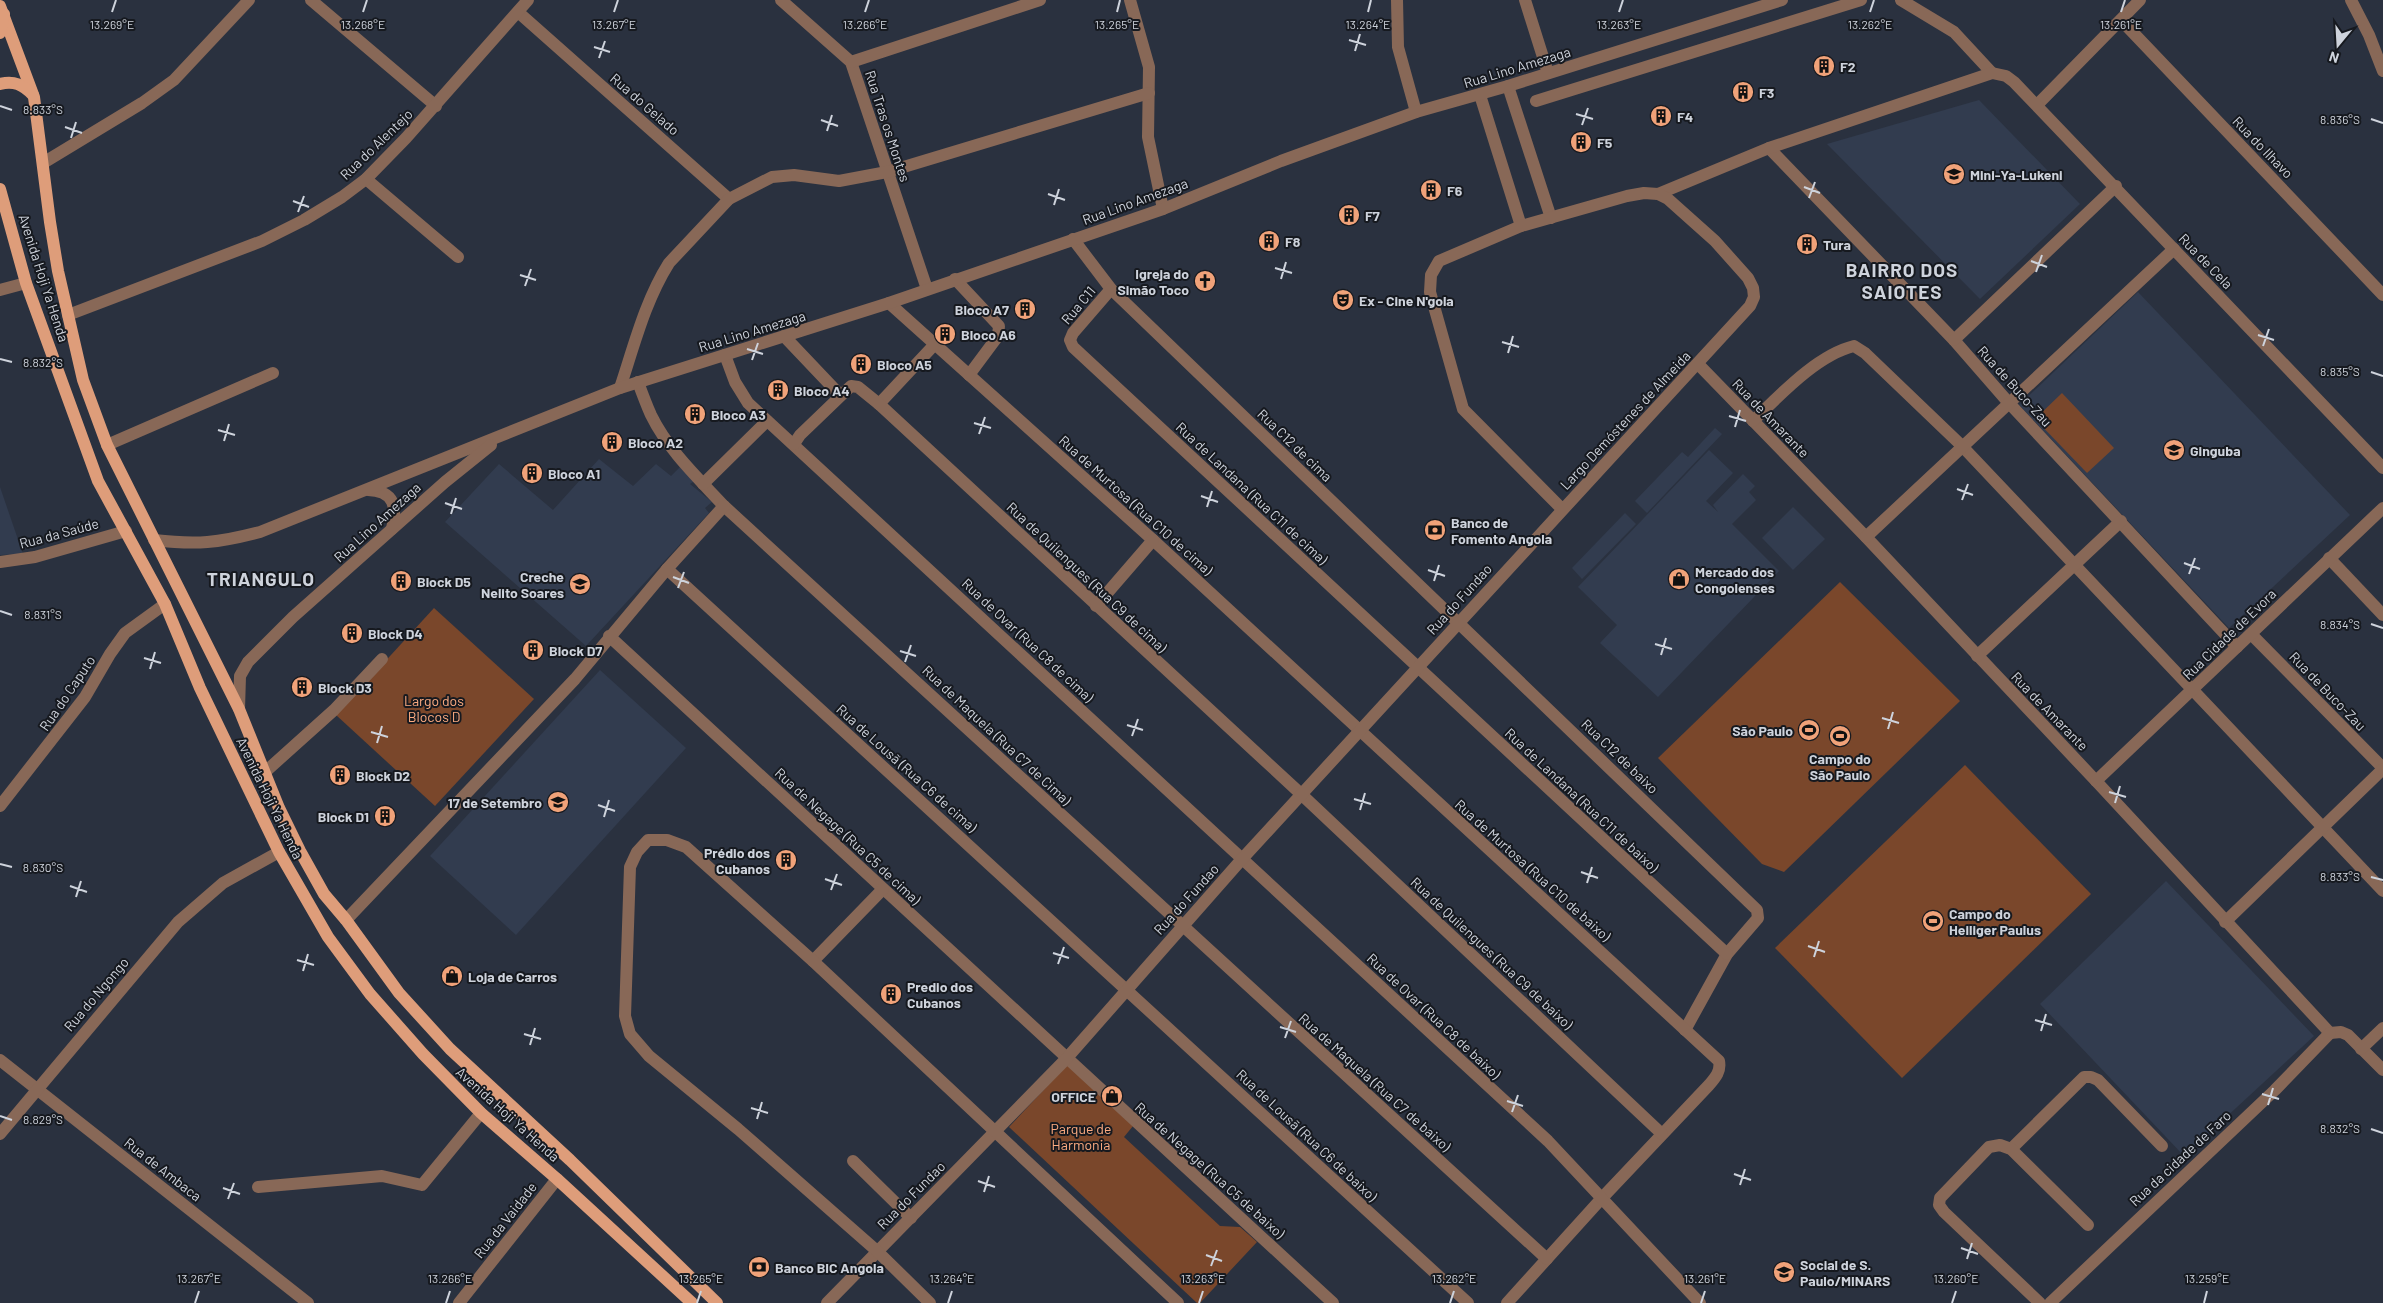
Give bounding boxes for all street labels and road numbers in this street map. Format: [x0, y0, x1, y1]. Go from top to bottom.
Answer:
street label: Rua Lino Amezaga [1461, 43, 1573, 91]
street label: Rua Tras os Montes [862, 68, 914, 184]
street label: Rua do Gelado [607, 69, 683, 139]
street label: Rua do Alentejo [336, 105, 416, 183]
street label: Rua do Ilhavo [2229, 112, 2297, 182]
street label: Rua Lino Amezaga [1080, 174, 1190, 228]
street label: Avenida Hoji Ya Henda [15, 212, 73, 344]
street label: Rua de Cela [2175, 230, 2237, 292]
street label: Rua C11 [1057, 283, 1099, 327]
street label: Rua Lino Amezaga [696, 307, 808, 355]
street label: Rua de Buco-Zau [1974, 342, 2056, 430]
street label: Largo Demóstenes de Almeida [1556, 347, 1694, 493]
street label: Rua de Amarante [1729, 375, 1813, 461]
street label: Rua C12 de cima [1254, 405, 1336, 485]
street label: Rua de Landana (Rua C11 de cima) [1173, 418, 1331, 568]
street label: Rua de Murtosa (Rua C10 de cima) [1056, 431, 1217, 579]
street label: Rua Lino Amezaga [330, 479, 424, 565]
street label: Rua de Quilengues (Rua C9 de cima) [1003, 498, 1171, 656]
street label: Rua da Saúde [17, 514, 101, 552]
street label: Rua do Fundao [1423, 560, 1495, 638]
street label: Rua de Ovar (Rua C8 de cima) [959, 575, 1098, 706]
street label: Rua Cidade de Evora [2179, 585, 2279, 683]
street label: Rua de Buco-Zau [2286, 648, 2370, 734]
street label: Rua do Caputo [36, 652, 98, 734]
street label: Rua de Maquela (Rua C7 de Cima) [919, 662, 1075, 809]
street label: Rua de Amarante [2008, 668, 2092, 754]
street label: Rua de Lousã (Rua C6 de cima) [833, 700, 981, 836]
street label: Rua C12 de baixo [1578, 715, 1662, 797]
street label: Rua de Landana (Rua C11 de baixo) [1502, 724, 1662, 876]
street label: Avenida Hoji Ya Henda [233, 734, 307, 862]
street label: Rua de Negage (Rua C5 de cima) [772, 764, 924, 908]
street label: Rua de Murtosa (Rua C10 de baixo) [1452, 796, 1615, 945]
street label: Rua do Fundao [1150, 860, 1222, 938]
street label: Rua de Quilengues (Rua C9 de baixo) [1407, 873, 1577, 1033]
street label: Rua de Ovar (Rua C8 de baixo) [1364, 950, 1505, 1083]
street label: Rua do Ngongo [60, 954, 132, 1034]
street label: Rua de Maquela (Rua C7 de baixo) [1296, 1009, 1455, 1155]
street label: Avenida Hoji Ya Henda [453, 1063, 563, 1165]
street label: Rua de Lousã (Rua C6 de baixo) [1233, 1065, 1381, 1205]
street label: Rua de Negage (Rua C5 de baixo) [1132, 1098, 1289, 1242]
street label: Rua da cidade de Faro [2126, 1107, 2234, 1209]
street label: Rua de Ambaca [121, 1134, 205, 1204]
street label: Rua do Fundao [873, 1157, 949, 1233]
street label: Rua da Vaidade [470, 1179, 540, 1261]

